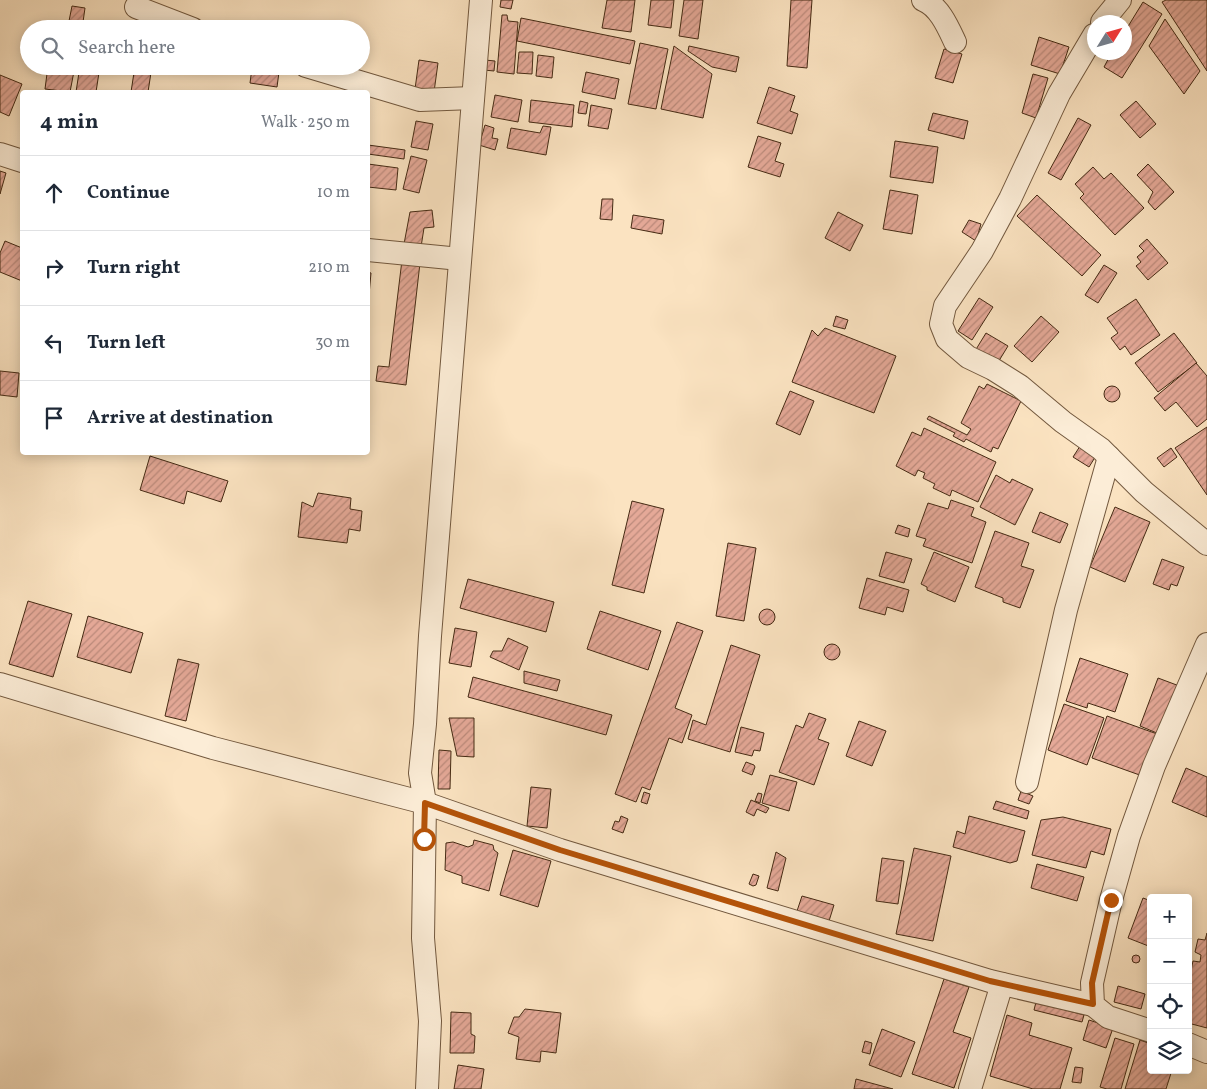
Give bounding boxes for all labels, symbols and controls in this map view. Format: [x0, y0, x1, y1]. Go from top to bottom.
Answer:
north arrow [1087, 15, 1132, 60]
search box [20, 20, 370, 75]
icon: search [38, 34, 66, 62]
text: Search here [78, 35, 175, 61]
text: 4 min [40, 108, 99, 137]
text: Walk · 250 m [261, 112, 350, 134]
icon: ahead [40, 179, 68, 207]
text: Continue [87, 180, 170, 206]
text: 10 m [317, 182, 350, 204]
icon: right [40, 254, 68, 282]
text: Turn right [87, 255, 180, 281]
text: 210 m [308, 257, 350, 279]
icon: left [40, 329, 68, 357]
text: Turn left [87, 330, 166, 356]
text: 30 m [315, 332, 350, 354]
icon: arrive [40, 404, 68, 432]
text: Arrive at destination [87, 405, 273, 431]
route start [413, 828, 436, 851]
route end [1100, 889, 1123, 912]
map controls [1147, 894, 1192, 1074]
button: + [1147, 894, 1192, 939]
button: − [1147, 939, 1192, 984]
button: locate [1147, 984, 1192, 1029]
button: layers [1147, 1029, 1192, 1074]

